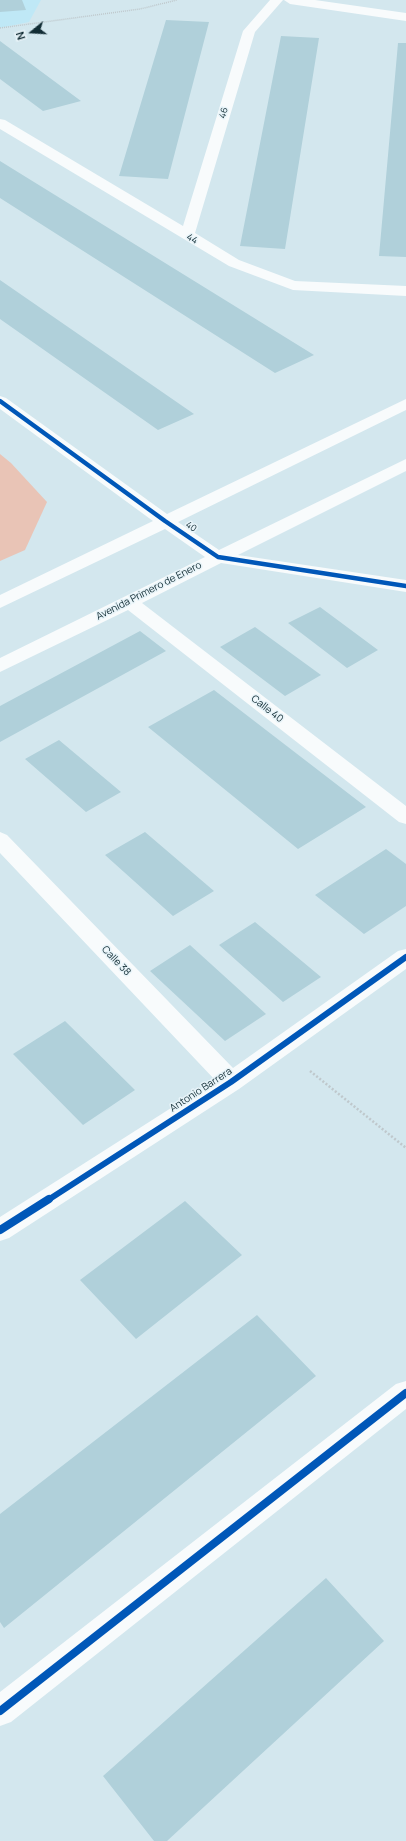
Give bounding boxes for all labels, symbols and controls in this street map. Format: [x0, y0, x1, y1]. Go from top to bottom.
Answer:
north arrow [12, 12, 52, 52]
text: N [12, 30, 28, 42]
street label: 46 [217, 106, 231, 120]
street label: 44 [185, 232, 199, 246]
street label: 40 [184, 520, 198, 534]
street label: Avenida Primero de Enero [94, 559, 204, 623]
street label: Calle 40 [249, 693, 285, 725]
street label: Calle 38 [99, 944, 133, 978]
street label: Antonio Barrera [168, 1065, 234, 1115]

